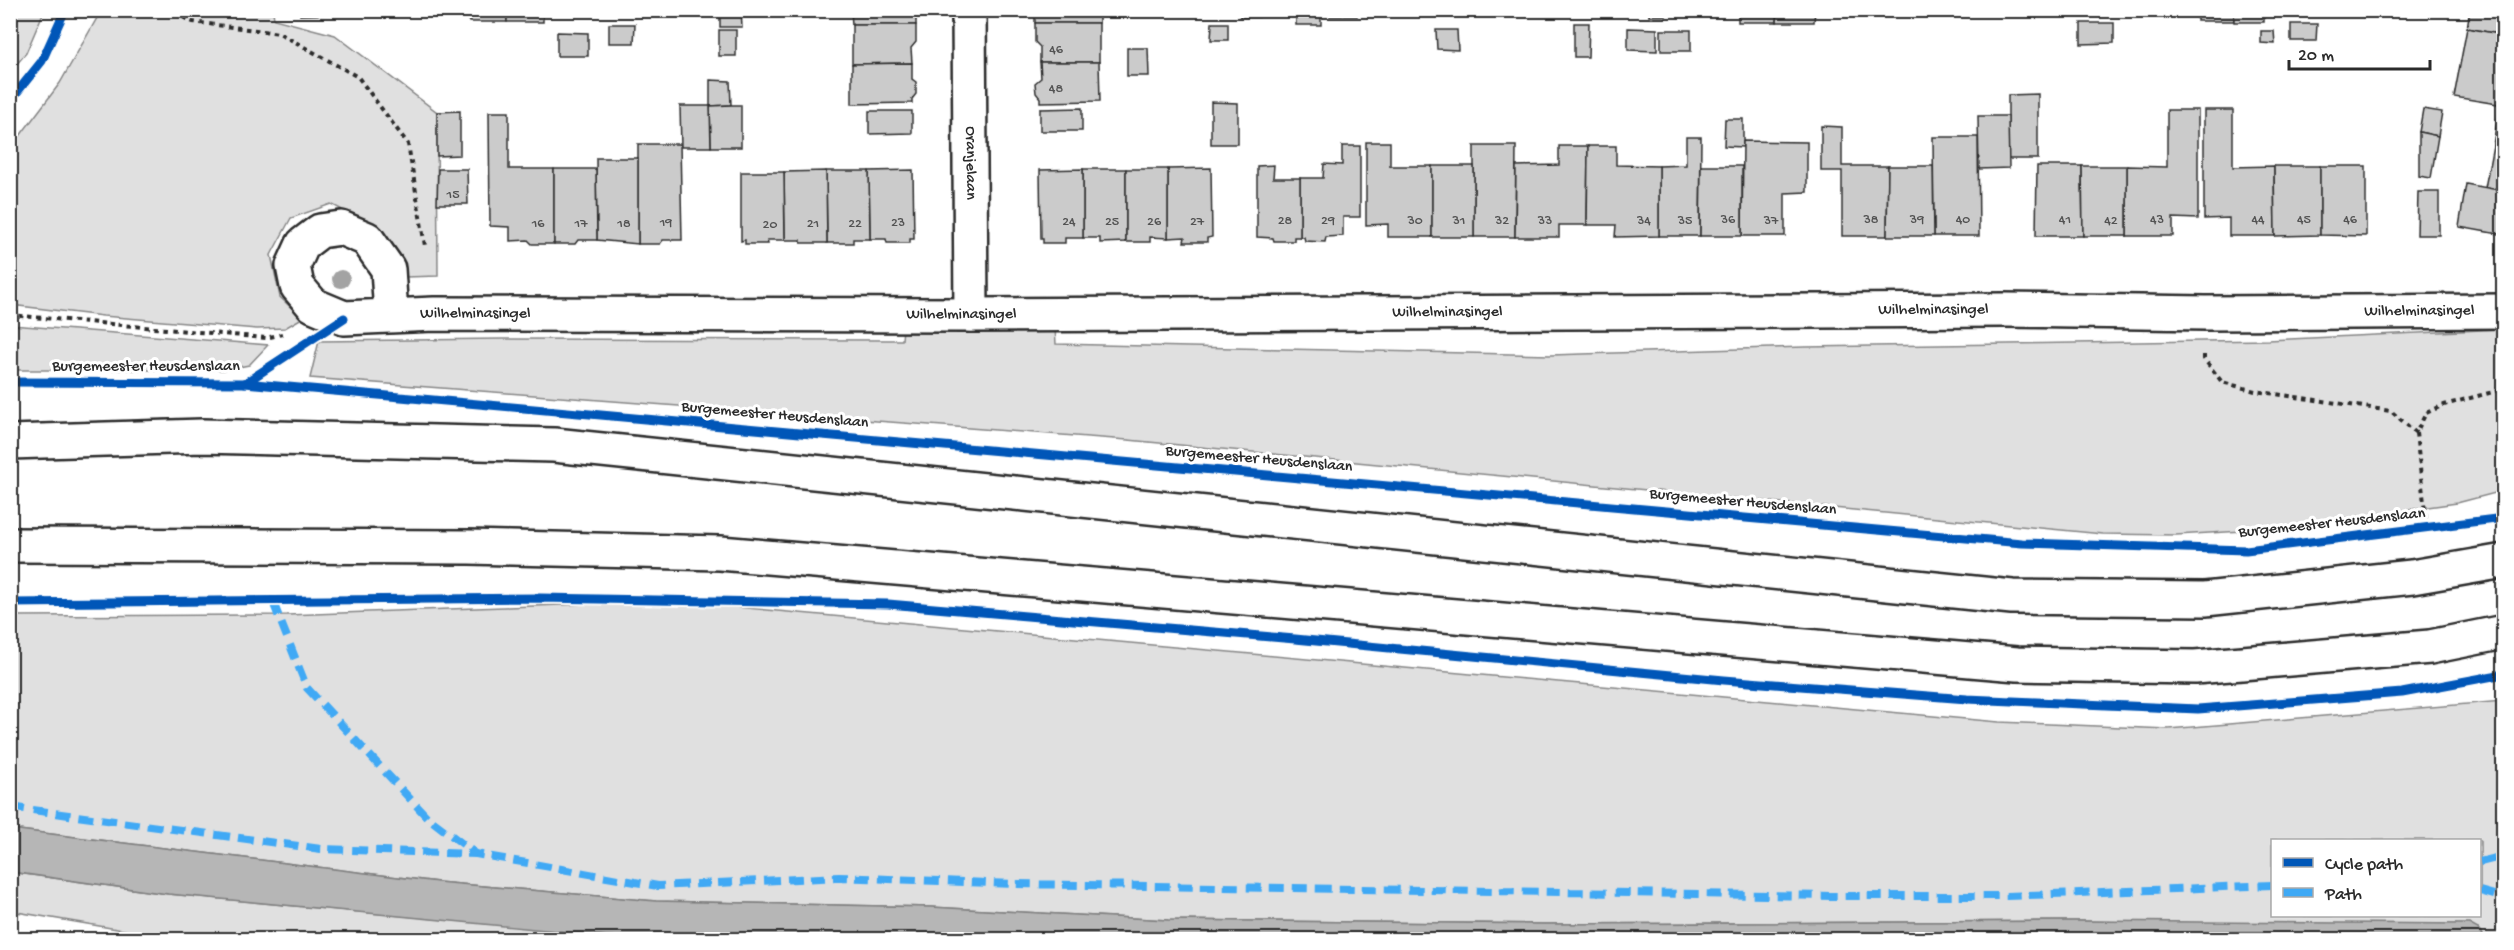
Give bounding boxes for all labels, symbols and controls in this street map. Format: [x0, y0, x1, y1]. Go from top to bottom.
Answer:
scale bar [2289, 33, 2430, 71]
house number: 46 [1049, 42, 1064, 59]
text: 20 m [2298, 46, 2334, 67]
house number: 48 [1049, 81, 1063, 98]
street label: Oranjelaan [960, 126, 980, 200]
house number: 15 [445, 187, 460, 204]
house number: 36 [1720, 212, 1736, 229]
house number: 38 [1863, 212, 1879, 229]
house number: 39 [1909, 212, 1924, 229]
house number: 40 [1956, 212, 1970, 229]
house number: 41 [2059, 212, 2071, 229]
house number: 43 [2150, 212, 2164, 229]
house number: 44 [2251, 212, 2265, 229]
house number: 45 [2297, 212, 2311, 229]
house number: 46 [2343, 212, 2358, 229]
house number: 28 [1278, 213, 1293, 230]
house number: 29 [1321, 213, 1335, 230]
house number: 30 [1406, 213, 1423, 230]
house number: 31 [1452, 213, 1465, 230]
house number: 32 [1494, 213, 1509, 230]
house number: 33 [1537, 213, 1552, 230]
house number: 34 [1636, 213, 1651, 230]
house number: 35 [1677, 213, 1692, 230]
house number: 37 [1763, 213, 1779, 230]
house number: 42 [2104, 213, 2118, 230]
house number: 24 [1062, 214, 1076, 231]
house number: 25 [1105, 214, 1119, 231]
house number: 26 [1147, 214, 1162, 231]
house number: 27 [1190, 214, 1205, 231]
house number: 19 [659, 215, 672, 232]
house number: 23 [891, 215, 905, 232]
house number: 16 [531, 216, 545, 233]
house number: 17 [574, 216, 588, 233]
house number: 18 [616, 216, 631, 233]
house number: 21 [807, 216, 819, 233]
house number: 22 [848, 216, 862, 233]
house number: 20 [763, 217, 777, 234]
street label: Wilhelminasingel [1878, 301, 1988, 320]
street label: Wilhelminasingel [2364, 302, 2474, 321]
street label: Wilhelminasingel [1392, 303, 1502, 322]
street label: Wilhelminasingel [420, 304, 530, 324]
street label: Wilhelminasingel [906, 305, 1016, 325]
street label: Burgemeester Heusdenslaan [51, 358, 240, 377]
street label: Burgemeester Heusdenslaan [680, 398, 870, 434]
street label: Burgemeester Heusdenslaan [1164, 442, 1354, 478]
street label: Burgemeester Heusdenslaan [1648, 485, 1838, 521]
street label: Burgemeester Heusdenslaan [2237, 505, 2427, 543]
legend [2271, 839, 2481, 917]
text: Cycle path [2325, 855, 2403, 876]
text: Path [2324, 885, 2362, 906]

